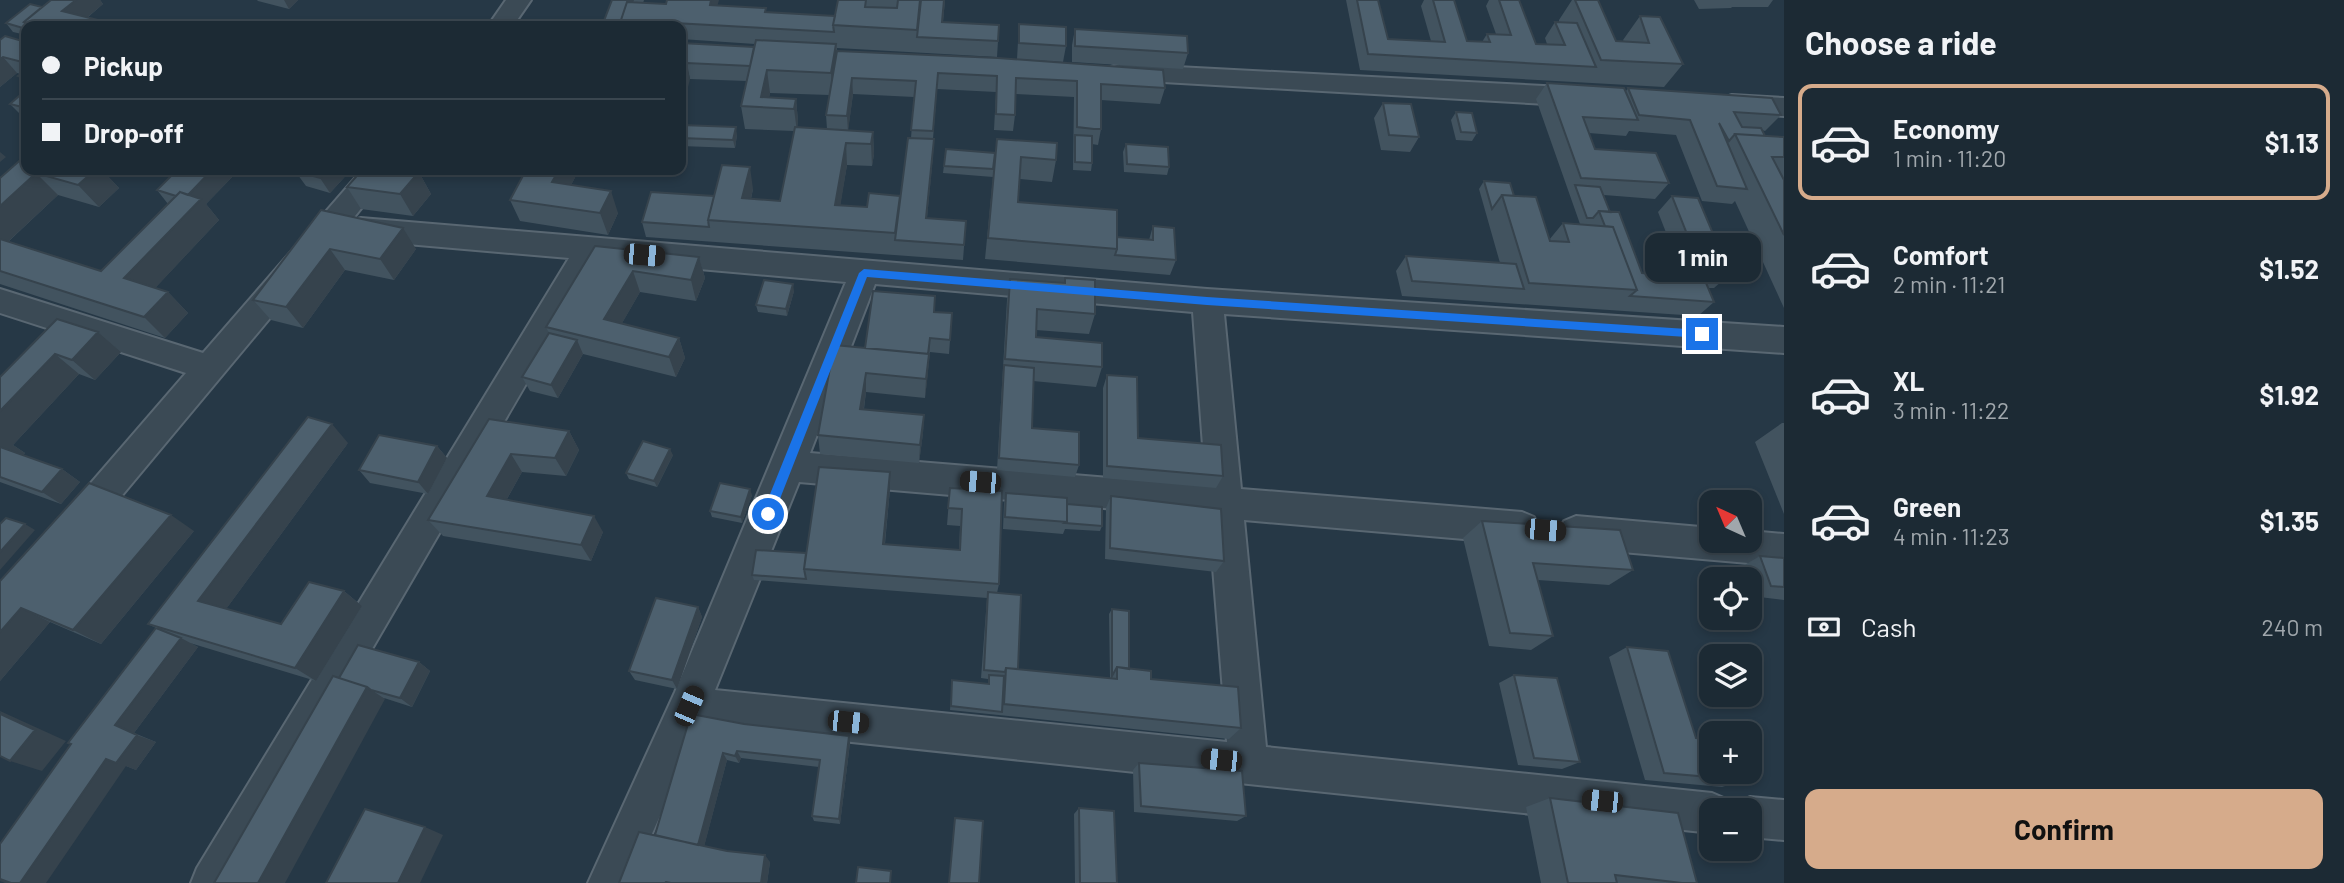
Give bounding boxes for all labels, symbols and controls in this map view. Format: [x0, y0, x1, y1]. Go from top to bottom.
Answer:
text: Choose a ride [1805, 23, 1997, 61]
text: Pickup [84, 50, 163, 81]
icon: car [1809, 111, 1872, 174]
text: Economy [1893, 113, 1999, 144]
text: Drop-off [84, 117, 184, 148]
text: $1.13 [2265, 127, 2319, 158]
text: 1 min · 11:20 [1893, 144, 2006, 172]
callout: 1 min [1644, 232, 1760, 282]
icon: car [1809, 237, 1872, 300]
text: Comfort [1893, 239, 1989, 270]
car [623, 243, 666, 267]
text: 1 min [1678, 243, 1728, 271]
text: $1.52 [2259, 253, 2319, 284]
text: 2 min · 11:21 [1893, 270, 2005, 298]
route end [1686, 318, 1718, 350]
icon: car [1809, 363, 1872, 426]
text: XL [1893, 365, 1924, 396]
text: $1.92 [2260, 379, 2319, 410]
text: 3 min · 11:22 [1893, 396, 2009, 424]
car [959, 470, 1002, 494]
icon: car [1809, 489, 1872, 552]
north arrow [1699, 490, 1762, 553]
map controls [1699, 490, 1762, 861]
text: Green [1893, 491, 1961, 522]
route start [752, 498, 784, 530]
text: $1.35 [2260, 505, 2319, 536]
car [1524, 518, 1567, 542]
text: 4 min · 11:23 [1893, 522, 2010, 550]
button: locate [1699, 567, 1762, 630]
icon: cash [1805, 608, 1843, 646]
text: Cash [1861, 611, 1916, 642]
text: 240 m [2261, 613, 2323, 641]
button: layers [1699, 644, 1762, 707]
car [672, 683, 707, 729]
car [827, 709, 870, 735]
button: + [1699, 721, 1762, 784]
car [1200, 747, 1243, 773]
car [1581, 788, 1624, 814]
button: Confirm [1805, 789, 2323, 869]
button: − [1699, 798, 1762, 861]

